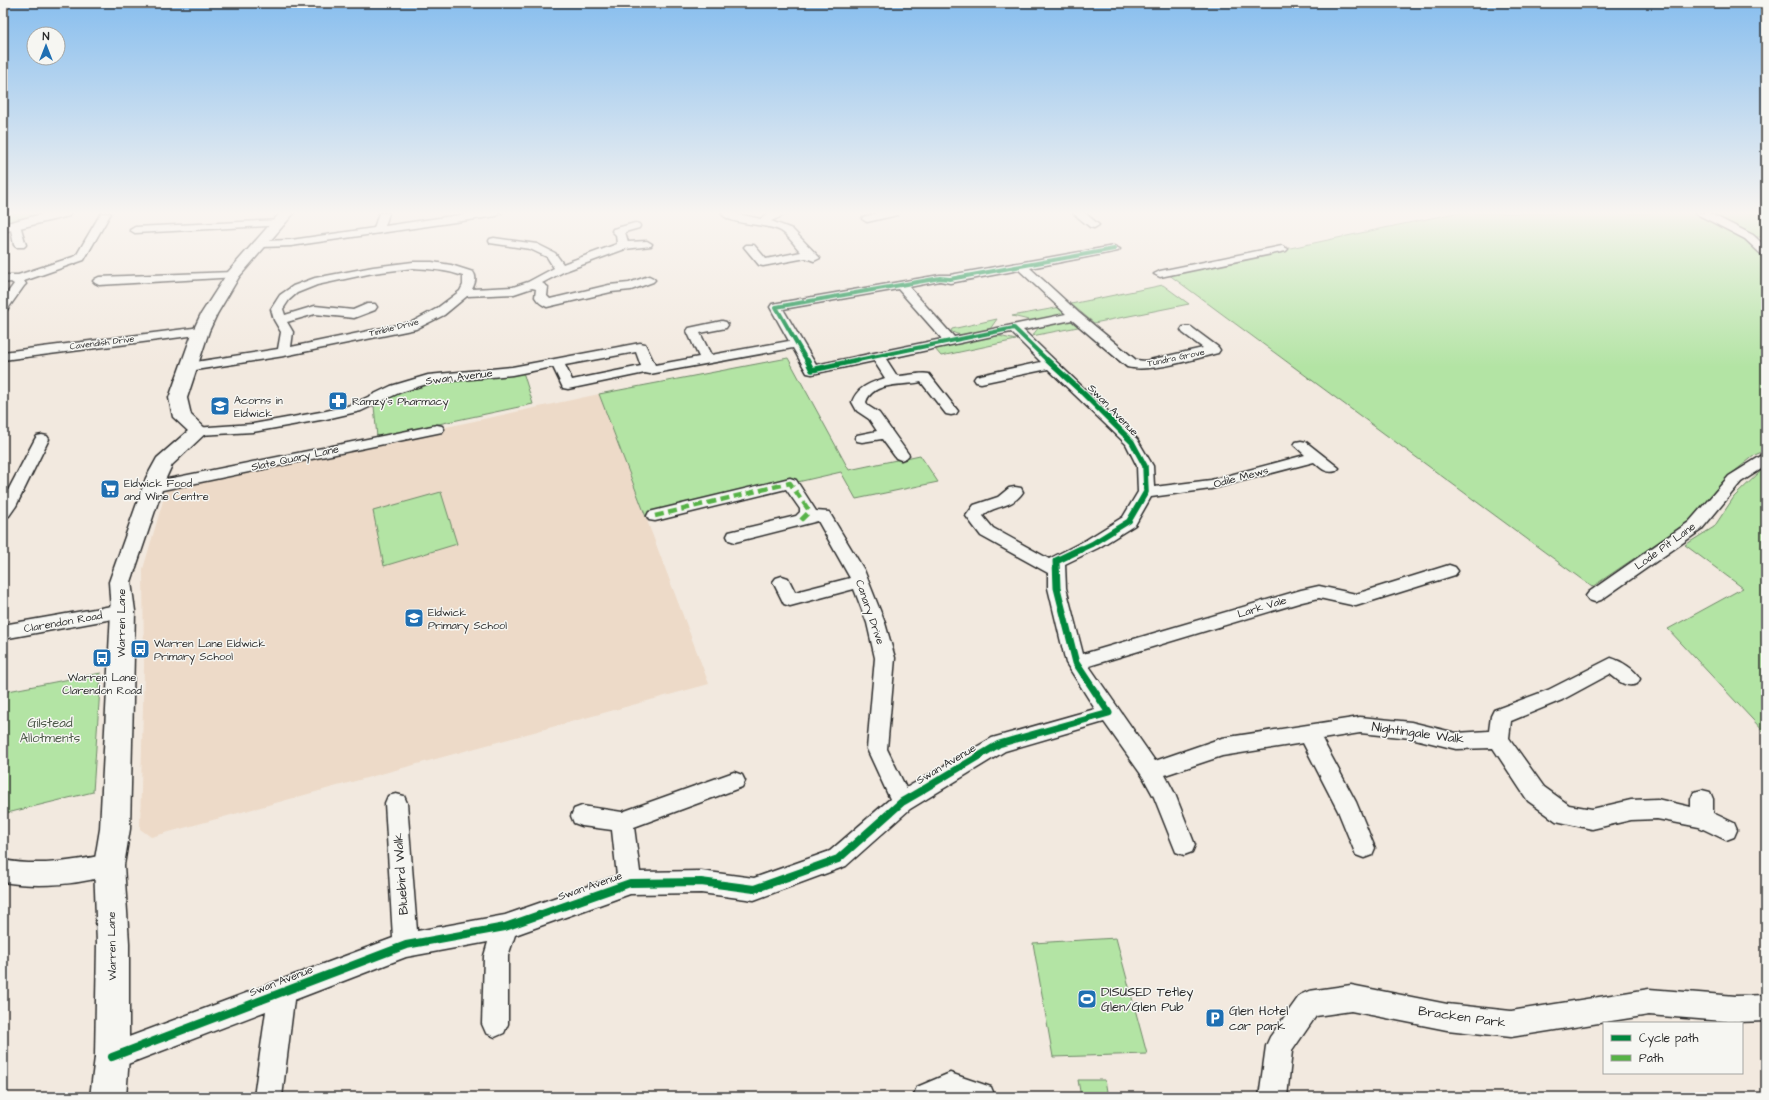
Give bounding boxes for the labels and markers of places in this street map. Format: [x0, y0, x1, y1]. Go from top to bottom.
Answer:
pharmacy icon: Ramzy's Pharmacy [327, 390, 349, 412]
place label: Acorns in Eldwick [234, 393, 283, 421]
place label: Ramzy's Pharmacy [352, 394, 448, 410]
school or university icon: Acorns in Eldwick [209, 395, 231, 417]
place label: Eldwick Food and Wine Centre [124, 476, 209, 504]
supermarket icon: Eldwick Food and Wine Centre [99, 478, 121, 500]
place label: Eldwick Primary School [428, 605, 507, 634]
school or university icon: Eldwick Primary School [403, 607, 425, 629]
place label: Warren Lane Eldwick Primary School [154, 636, 265, 665]
bus stop icon: Warren Lane Eldwick Primary School [129, 638, 151, 660]
bus stop icon: Warren Lane Clarendon Road [91, 647, 113, 669]
place label: Warren Lane Clarendon Road [62, 670, 142, 698]
place label: DISUSED Tetley Glen/Glen Pub [1101, 983, 1193, 1016]
sports icon: DISUSED Tetley Glen/Glen Pub [1076, 988, 1098, 1010]
place label: Glen Hotel car park [1229, 1002, 1288, 1035]
parking icon: Glen Hotel car park [1204, 1007, 1226, 1029]

